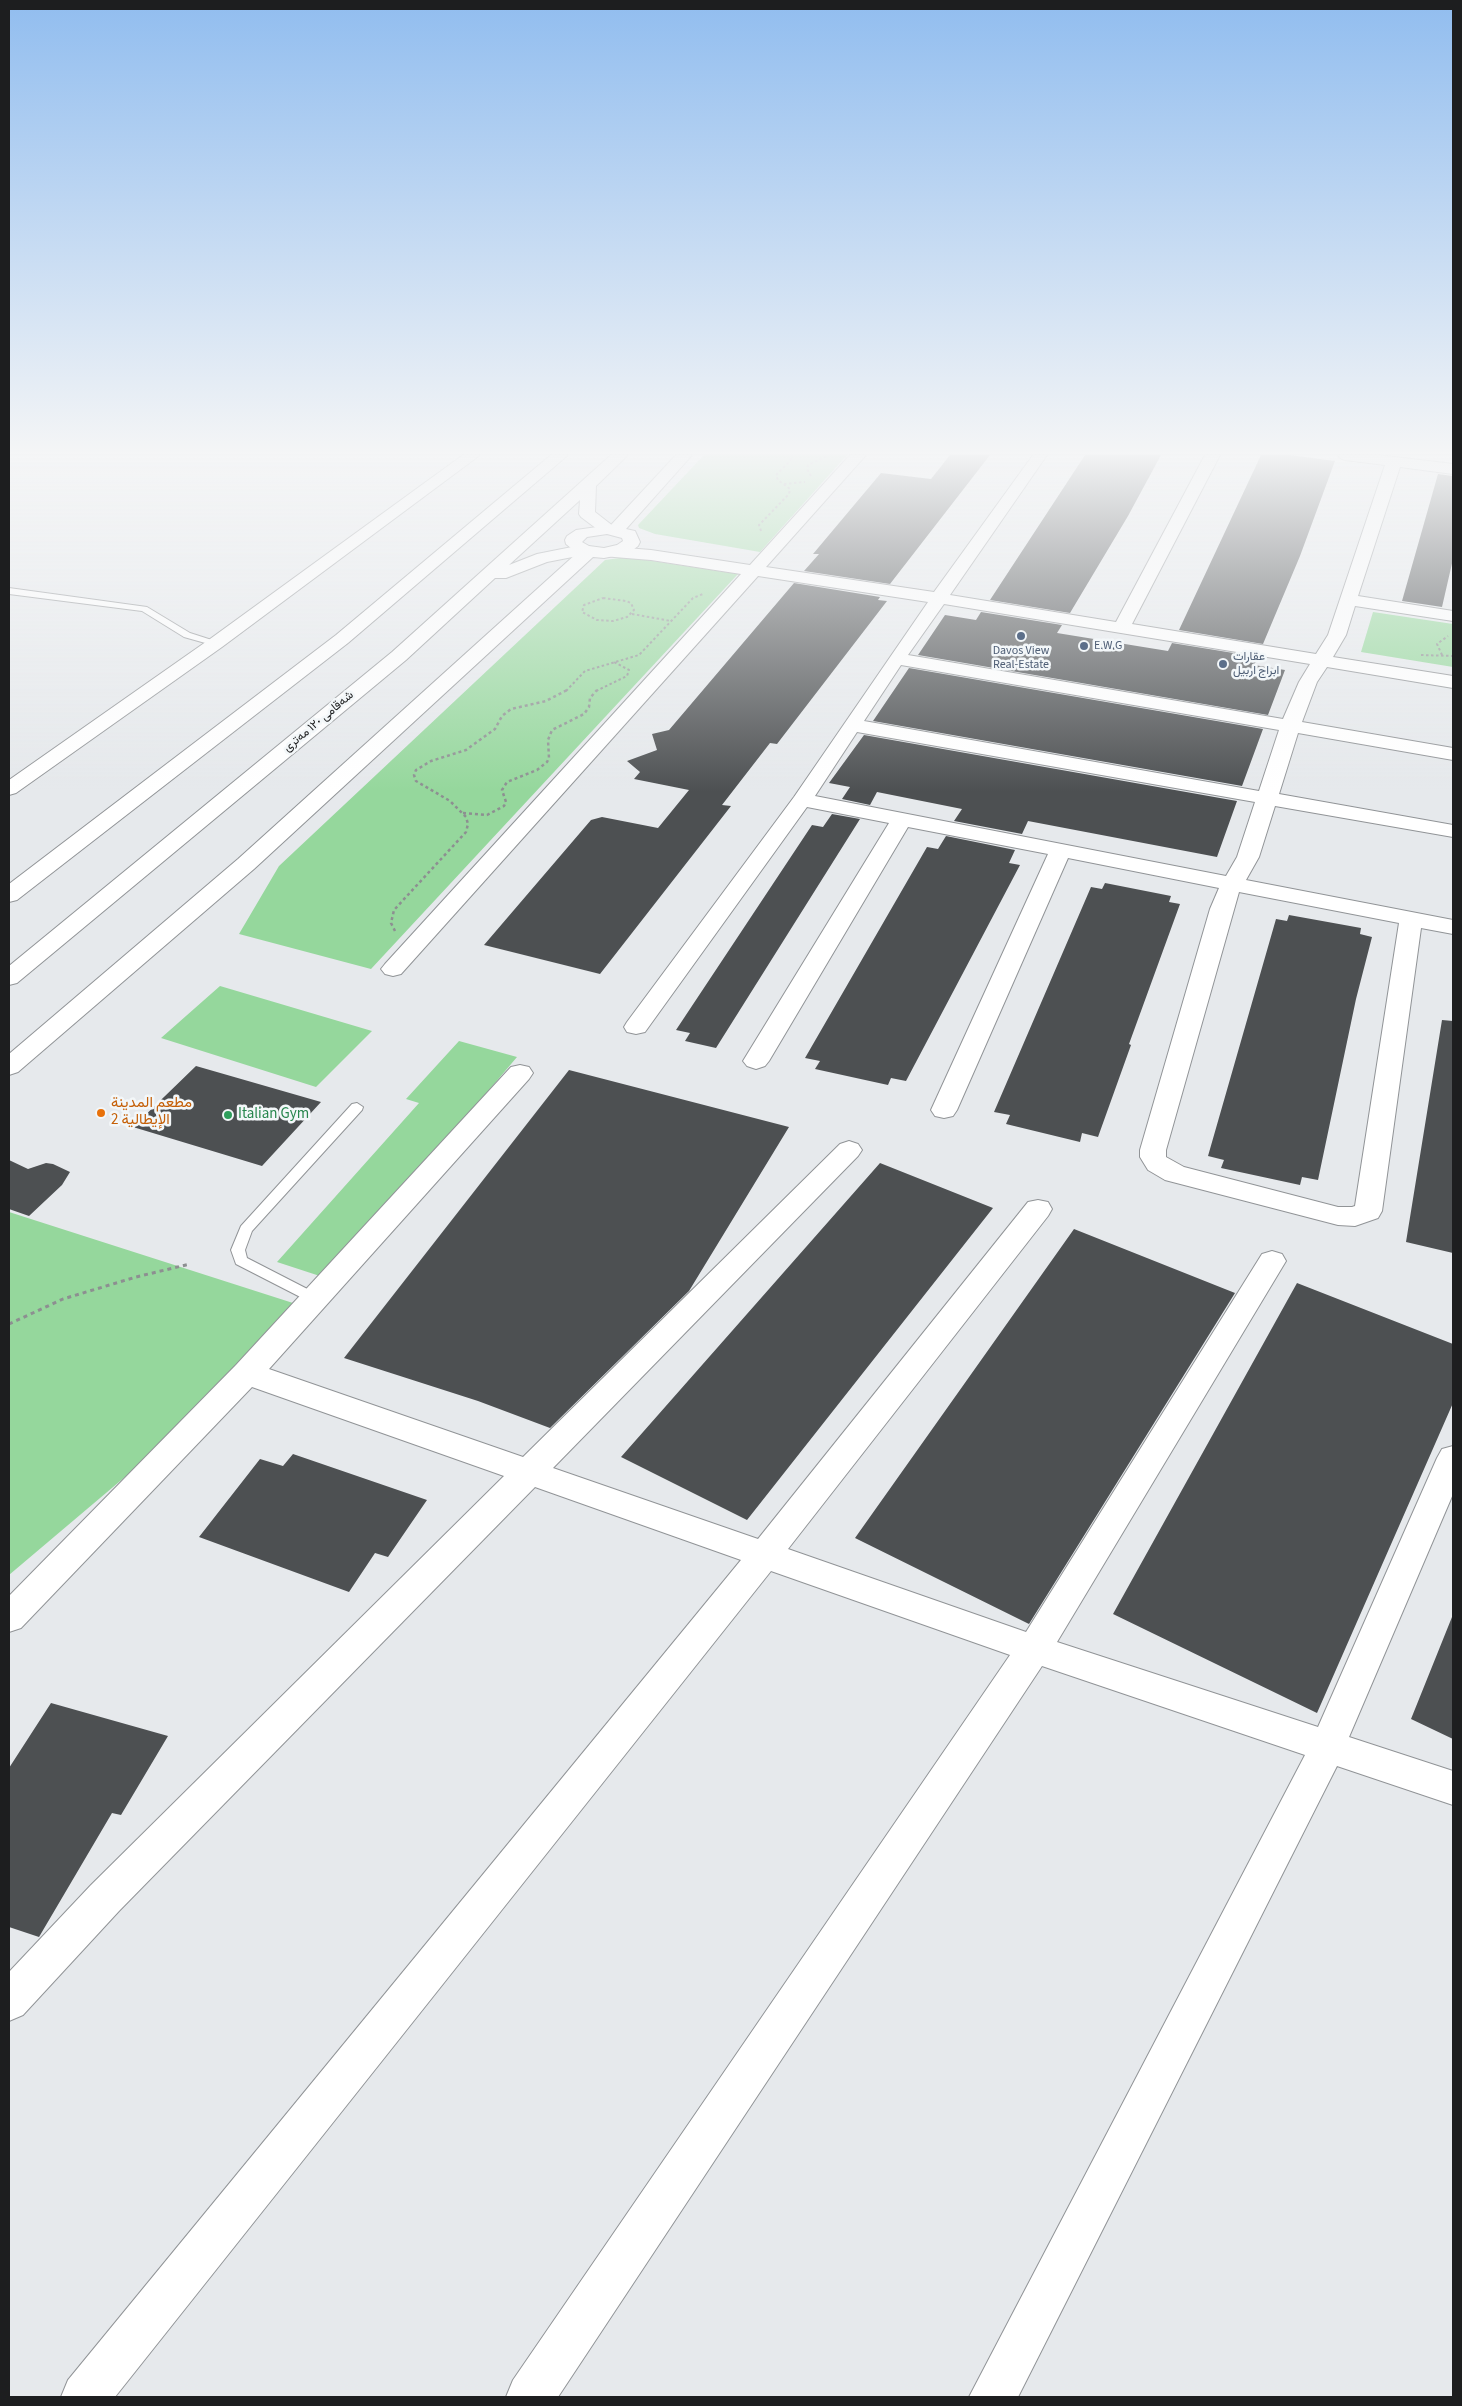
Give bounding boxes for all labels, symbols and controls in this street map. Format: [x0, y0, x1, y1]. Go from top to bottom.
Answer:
marker: Davos View Real-Estate [1015, 630, 1027, 642]
place label: E.W.G [1094, 639, 1122, 653]
marker: E.W.G [1078, 640, 1090, 652]
place label: Davos View Real-Estate [993, 644, 1049, 672]
place label: عقارات ابراج اربیل [1233, 650, 1279, 678]
marker: عقارات ابراج اربیل [1217, 658, 1229, 670]
street label: شەقامی ١٢٠ مەتری [281, 688, 357, 756]
place label: مطعم المدينة الإيطالية 2 [111, 1095, 192, 1130]
place label: Italian Gym [238, 1106, 309, 1124]
marker: مطعم المدينة الإيطالية 2 [95, 1107, 107, 1119]
marker: Italian Gym [222, 1109, 234, 1121]

